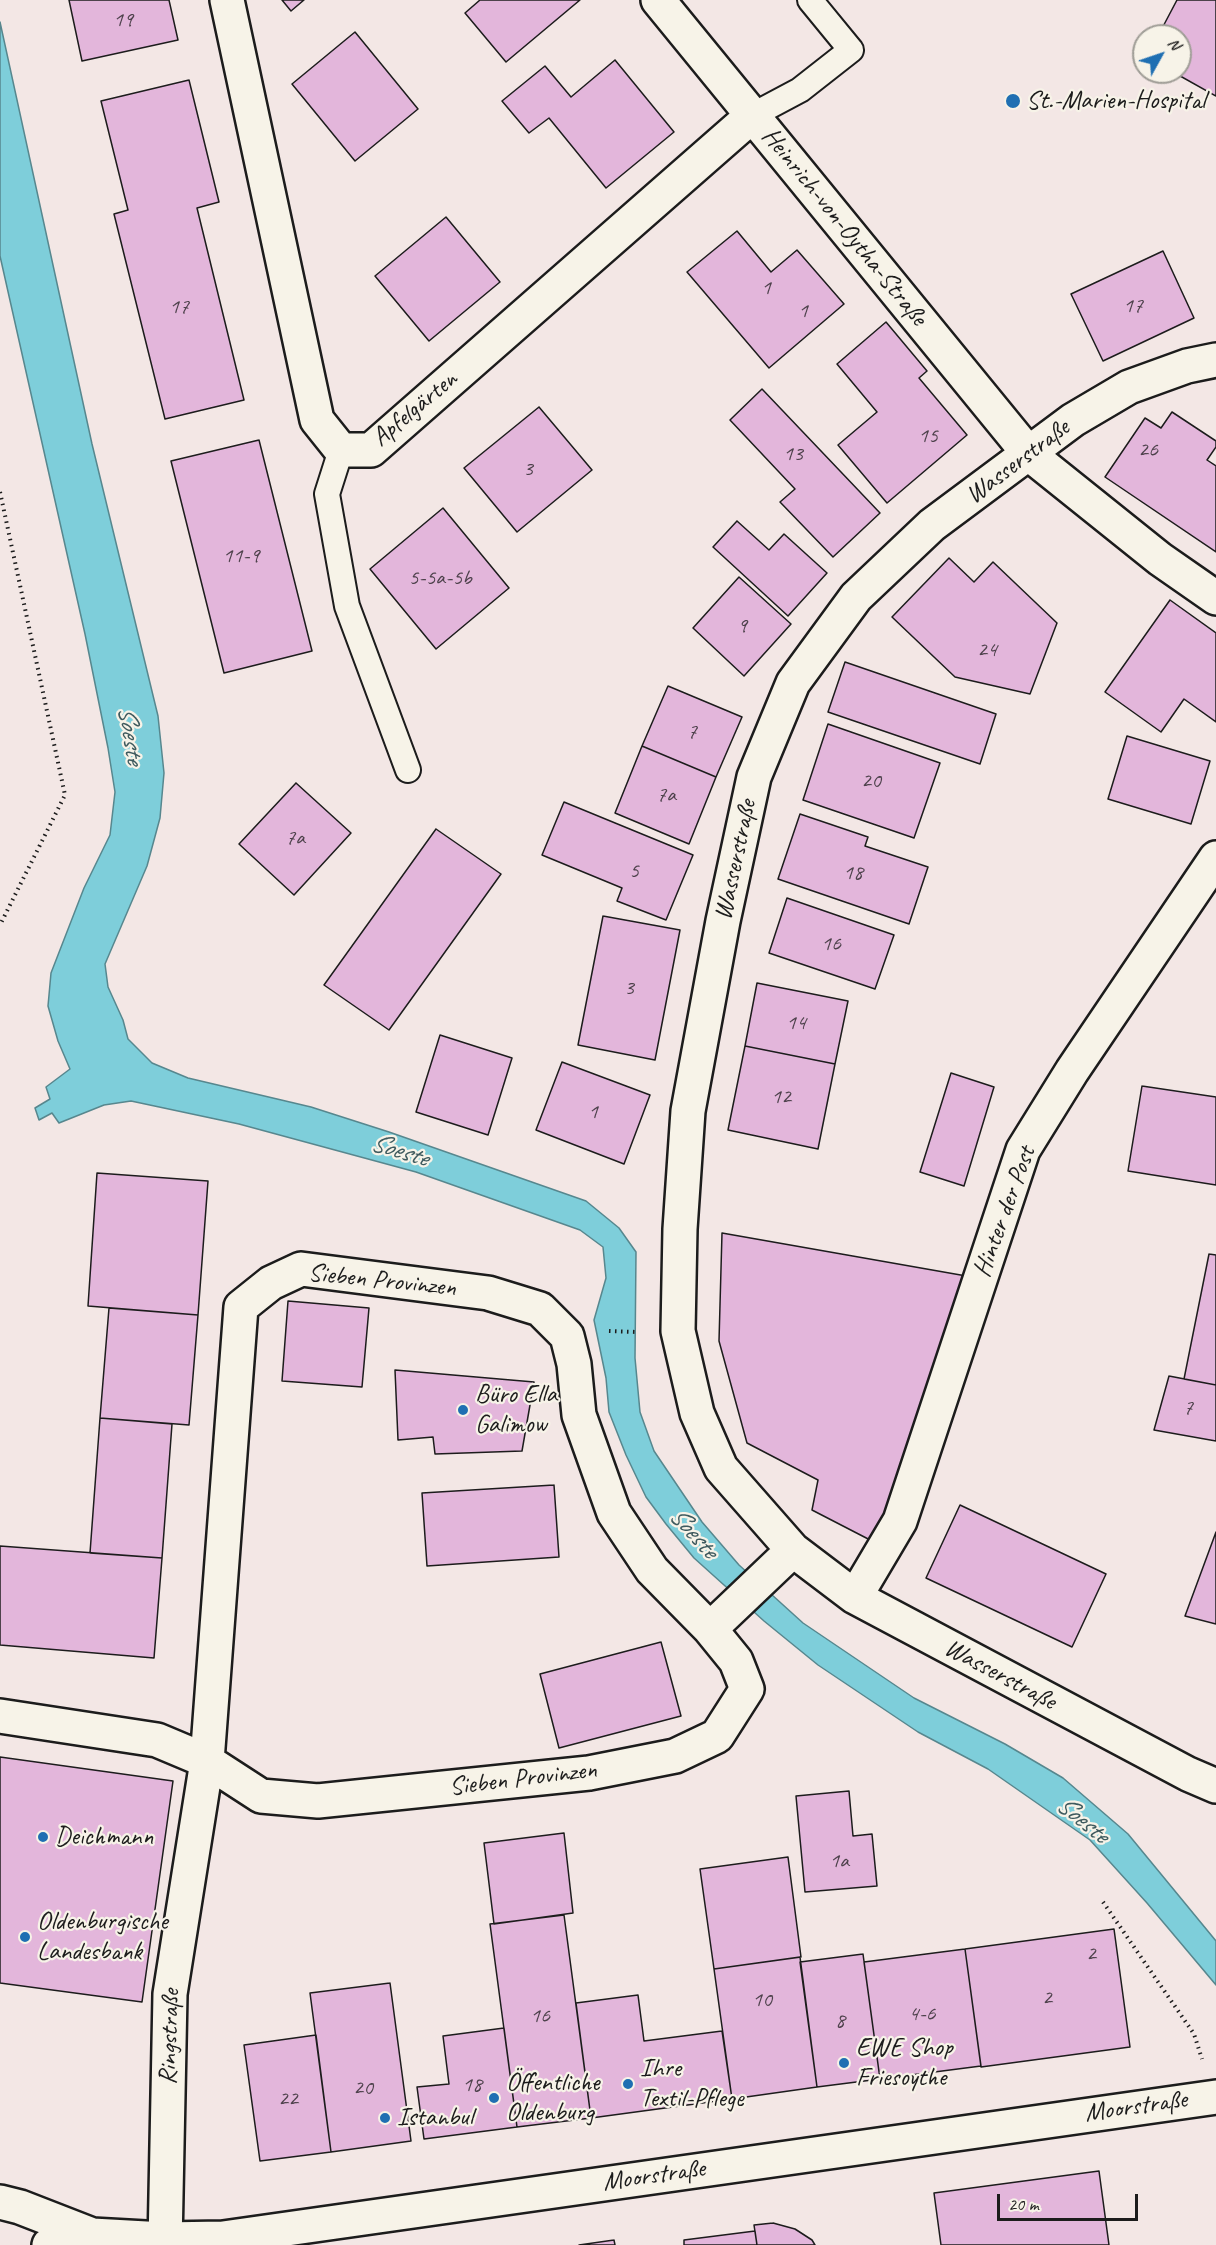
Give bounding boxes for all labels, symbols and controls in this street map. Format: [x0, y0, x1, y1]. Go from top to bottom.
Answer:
house number: 19 [113, 7, 133, 33]
north arrow [1132, 24, 1192, 84]
text: N [1163, 33, 1185, 54]
place label: St.-Marien-Hospital [1026, 85, 1205, 117]
marker: St.-Marien-Hospital [1004, 92, 1022, 110]
street label: Heinrich-von-Oytha-Straße [755, 122, 933, 332]
house number: 1 [761, 275, 771, 301]
house number: 17 [1123, 293, 1143, 319]
house number: 17 [169, 294, 189, 320]
house number: 1 [798, 298, 808, 324]
street label: Apfelgärten [366, 364, 464, 454]
street label: Wasserstraße [960, 413, 1076, 511]
house number: 15 [918, 423, 938, 449]
house number: 26 [1138, 437, 1158, 463]
house number: 13 [783, 441, 803, 467]
house number: 3 [523, 456, 533, 482]
house number: 11-9 [223, 543, 259, 569]
house number: 5-5a-5b [408, 565, 472, 591]
house number: 9 [737, 613, 747, 639]
house number: 24 [977, 637, 997, 663]
water label: Soeste [109, 704, 151, 766]
house number: 7 [687, 719, 697, 745]
house number: 20 [861, 768, 881, 794]
house number: 7a [656, 782, 676, 808]
street label: Wasserstraße [708, 797, 764, 923]
house number: 7a [285, 825, 305, 851]
house number: 5 [629, 858, 639, 884]
house number: 18 [843, 860, 863, 886]
house number: 16 [821, 931, 841, 957]
house number: 3 [624, 975, 634, 1001]
house number: 14 [786, 1010, 806, 1036]
house number: 12 [771, 1084, 791, 1110]
house number: 1 [588, 1099, 598, 1125]
water label: Soeste [366, 1127, 432, 1175]
street label: Hinter der Post [967, 1143, 1043, 1281]
street label: Sieben Provinzen [307, 1258, 457, 1304]
place label: Büro Ella Galimow [475, 1379, 557, 1440]
house number: 7 [1183, 1395, 1193, 1421]
marker: Büro Ella Galimow [456, 1403, 470, 1417]
water label: Soeste [662, 1501, 724, 1565]
street label: Wasserstraße [939, 1633, 1061, 1717]
street label: Sieben Provinzen [447, 1754, 599, 1804]
water label: Soeste [1049, 1789, 1115, 1851]
place label: Deichmann [55, 1821, 153, 1853]
marker: Deichmann [36, 1830, 50, 1844]
house number: 1a [829, 1848, 849, 1874]
place label: Oldenburgische Landesbank [37, 1906, 168, 1967]
marker: Oldenburgische Landesbank [18, 1930, 32, 1944]
house number: 2 [1086, 1941, 1096, 1967]
house number: 2 [1042, 1985, 1052, 2011]
house number: 10 [752, 1987, 772, 2013]
street label: Ringstraße [153, 1989, 187, 2085]
house number: 4-6 [909, 2001, 935, 2027]
house number: 16 [530, 2003, 550, 2029]
house number: 8 [835, 2008, 845, 2034]
place label: EWE Shop Friesoythe [856, 2032, 952, 2094]
place label: Ihre Textil-Pflege [640, 2053, 743, 2114]
marker: EWE Shop Friesoythe [837, 2056, 851, 2070]
place label: Öffentliche Oldenburg [506, 2067, 599, 2128]
house number: 18 [462, 2072, 482, 2098]
house number: 20 [353, 2075, 373, 2101]
marker: Ihre Textil-Pflege [621, 2077, 635, 2091]
street label: Moorstraße [1083, 2084, 1189, 2130]
house number: 22 [278, 2086, 298, 2112]
marker: Öffentliche Oldenburg [487, 2091, 501, 2105]
place label: Istanbul [397, 2102, 473, 2134]
marker: Istanbul [378, 2111, 392, 2125]
street label: Moorstraße [601, 2153, 707, 2199]
scale bar [1000, 2182, 1141, 2220]
text: 20 m [1008, 2193, 1039, 2215]

